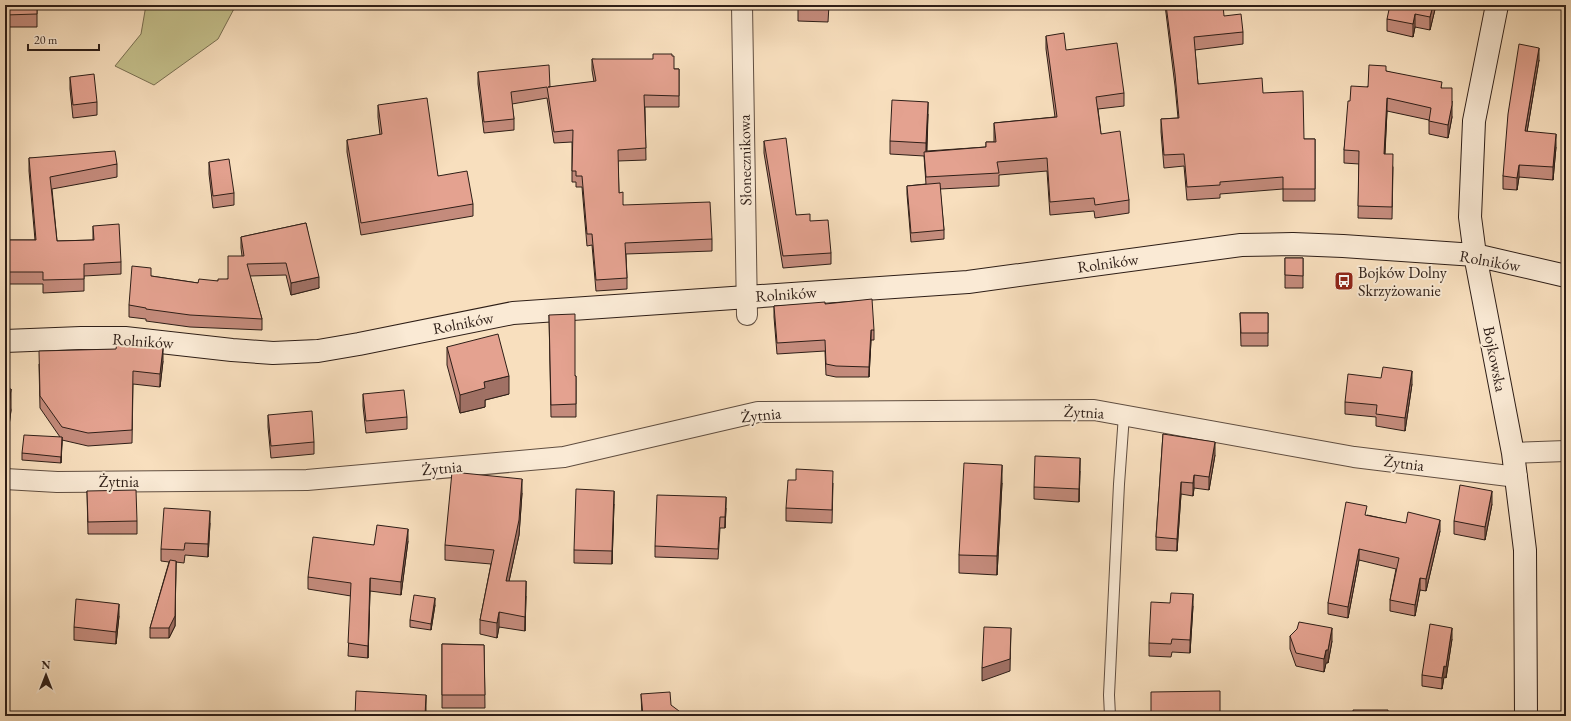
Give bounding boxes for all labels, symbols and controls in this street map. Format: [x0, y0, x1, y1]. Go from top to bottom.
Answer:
scale bar [28, 26, 99, 52]
text: 20 m [34, 32, 58, 48]
street label: Słonecznikowa [734, 114, 756, 206]
street label: Rolników [1458, 245, 1523, 277]
street label: Rolników [1076, 248, 1141, 278]
place label: Bojków Dolny Skrzyżowanie [1358, 262, 1448, 301]
bus stop icon: Bojków Dolny Skrzyżowanie [1333, 270, 1355, 292]
street label: Rolników [755, 281, 818, 307]
street label: Rolników [431, 307, 496, 339]
street label: Bojkowska [1478, 325, 1512, 394]
street label: Rolników [112, 328, 175, 354]
street label: Żytnia [1063, 400, 1105, 424]
street label: Żytnia [740, 402, 783, 428]
street label: Żytnia [1383, 450, 1426, 476]
street label: Żytnia [421, 456, 464, 480]
street label: Żytnia [99, 471, 140, 492]
north arrow [26, 655, 66, 695]
text: N [42, 658, 51, 672]

